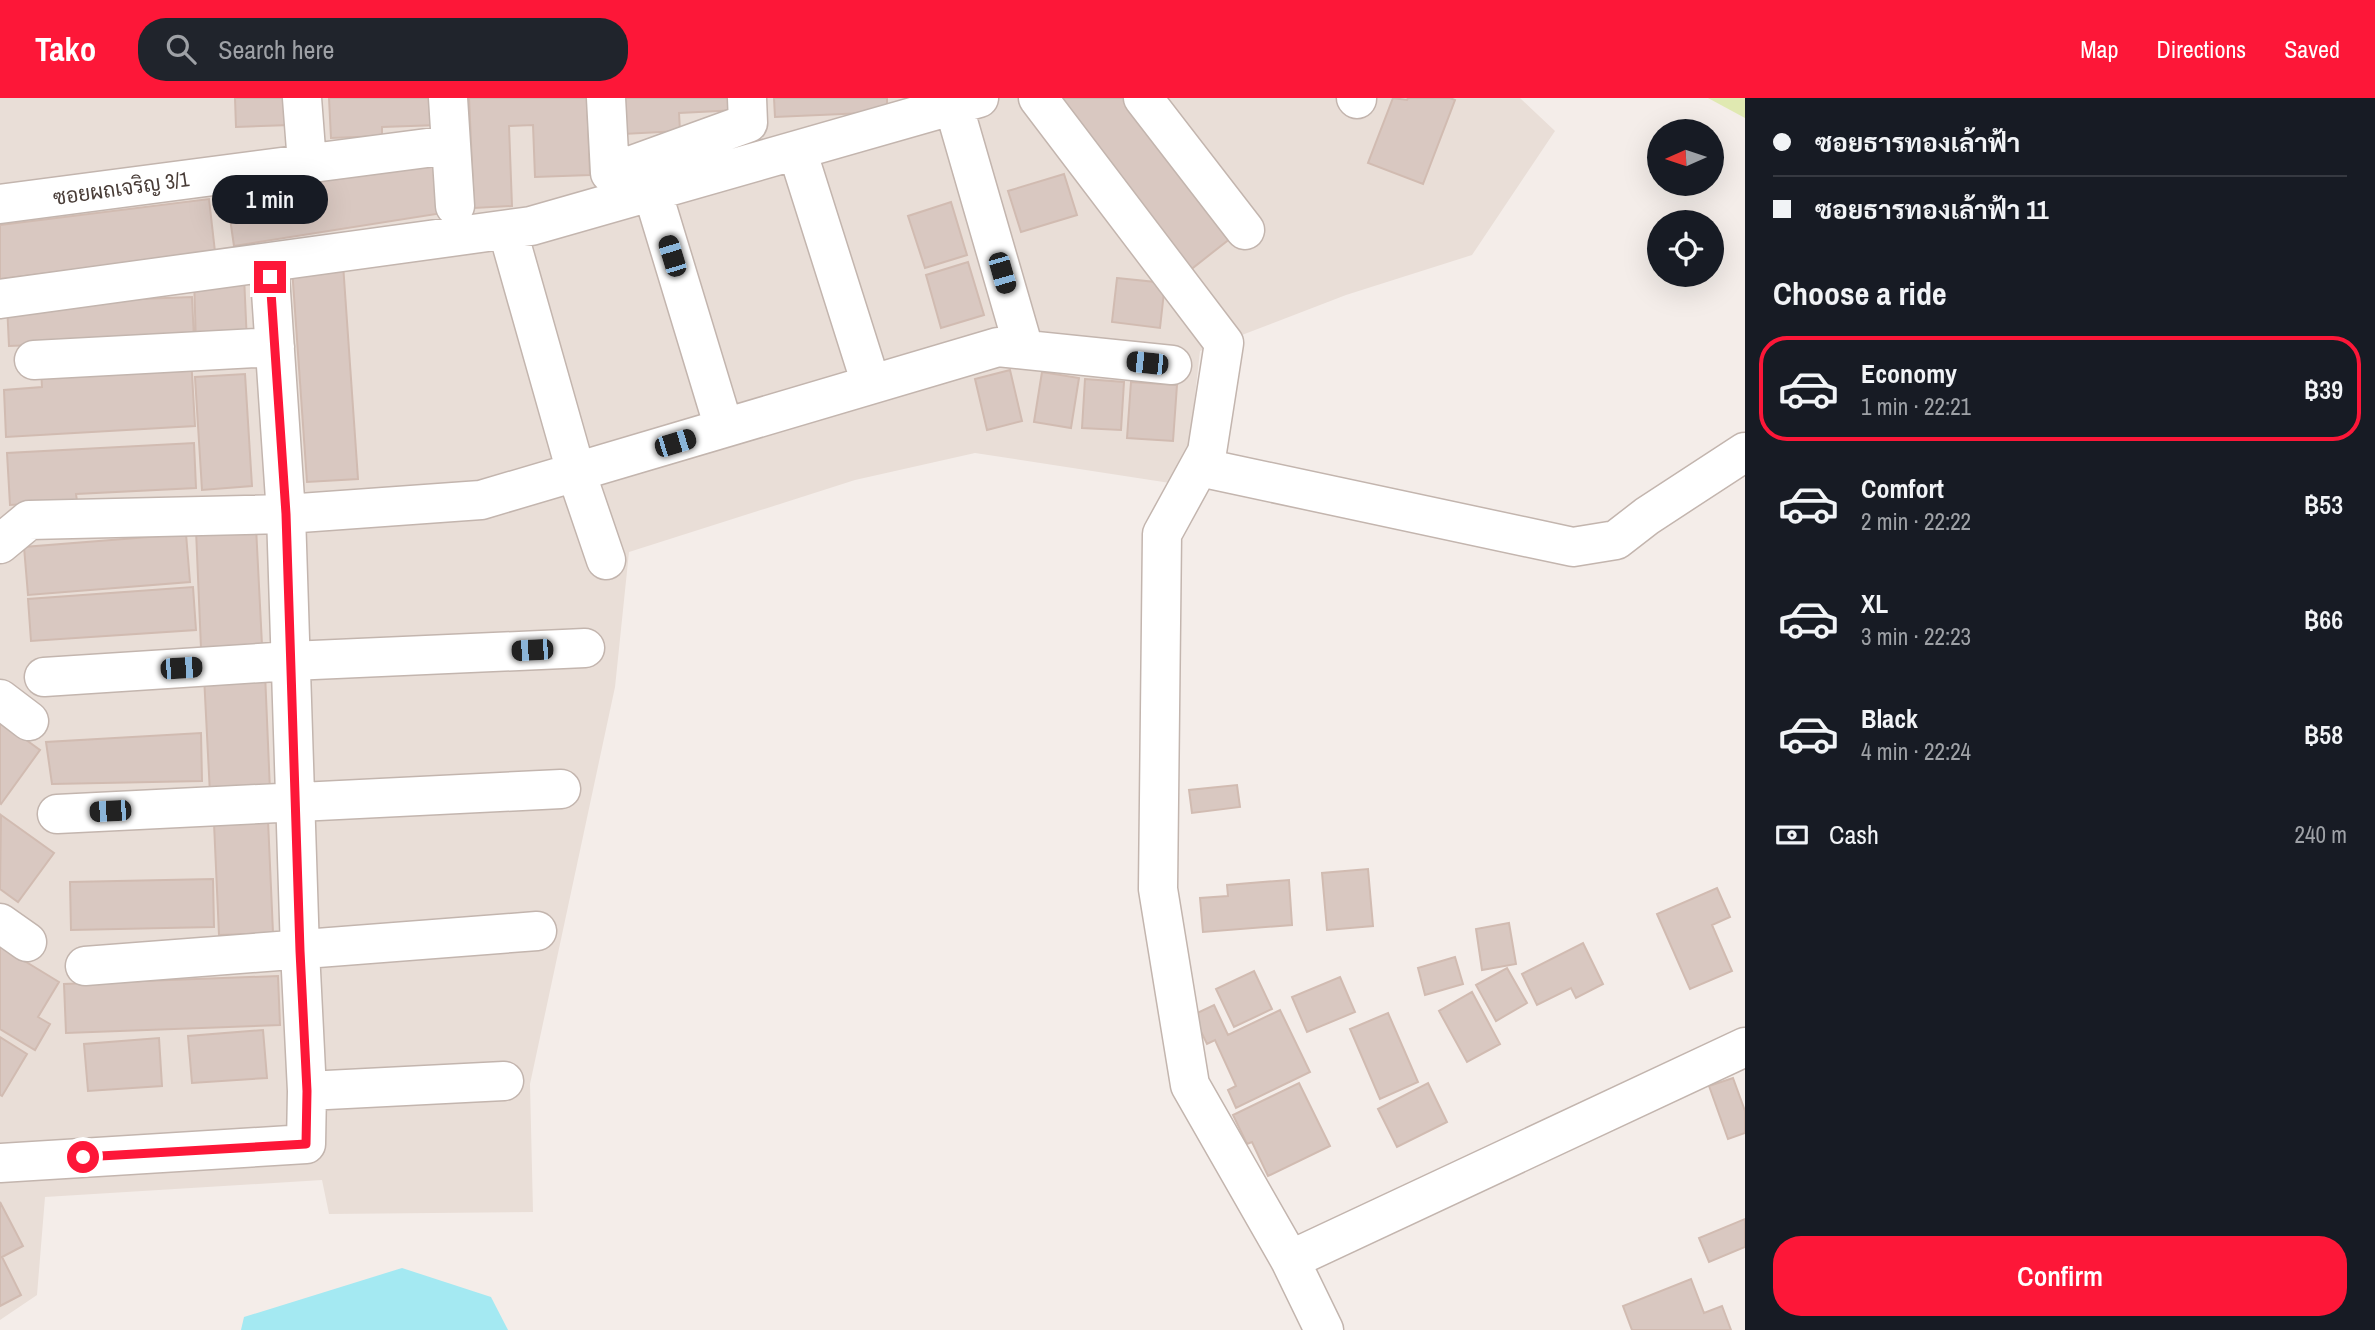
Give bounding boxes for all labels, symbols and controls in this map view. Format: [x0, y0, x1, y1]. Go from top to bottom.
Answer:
search box [138, 18, 628, 81]
text: Tako [35, 27, 96, 71]
icon: search [162, 30, 200, 68]
text: Search here [218, 32, 334, 67]
text: Map [2080, 33, 2118, 65]
text: Directions [2156, 33, 2246, 65]
text: Saved [2284, 33, 2340, 65]
north arrow [1647, 119, 1724, 196]
map controls [1647, 119, 1724, 287]
text: ซอยธารทองเล้าฟ้า [1815, 125, 2020, 160]
street label: ซอยผถเจริญ 3/1 [51, 164, 191, 212]
callout: 1 min [212, 176, 328, 225]
text: 1 min [246, 184, 294, 215]
text: ซอยธารทองเล้าฟ้า 11 [1815, 192, 2049, 227]
button: locate [1647, 210, 1724, 287]
car [656, 233, 689, 279]
car [987, 250, 1018, 296]
route end [254, 261, 286, 293]
text: Choose a ride [1773, 272, 1947, 315]
car [1126, 350, 1169, 376]
text: Economy [1861, 356, 1957, 391]
icon: car [1777, 357, 1840, 420]
text: ฿39 [2304, 372, 2343, 407]
text: 1 min · 22:21 [1861, 391, 1971, 422]
car [652, 427, 699, 459]
text: Comfort [1861, 471, 1944, 506]
icon: car [1777, 472, 1840, 535]
text: ฿53 [2304, 487, 2343, 522]
text: 2 min · 22:22 [1861, 506, 1971, 537]
text: XL [1861, 586, 1888, 621]
icon: car [1777, 587, 1840, 650]
text: ฿66 [2304, 602, 2343, 637]
text: 3 min · 22:23 [1861, 621, 1971, 652]
car [511, 638, 554, 662]
car [160, 656, 203, 680]
text: Black [1861, 701, 1918, 736]
icon: car [1777, 702, 1840, 765]
text: ฿58 [2304, 717, 2343, 752]
text: 4 min · 22:24 [1861, 736, 1971, 767]
car [89, 799, 132, 823]
icon: cash [1773, 816, 1811, 854]
text: Cash [1829, 817, 1879, 852]
text: 240 m [2295, 819, 2347, 850]
route start [67, 1141, 99, 1173]
button: Confirm [1773, 1236, 2347, 1316]

